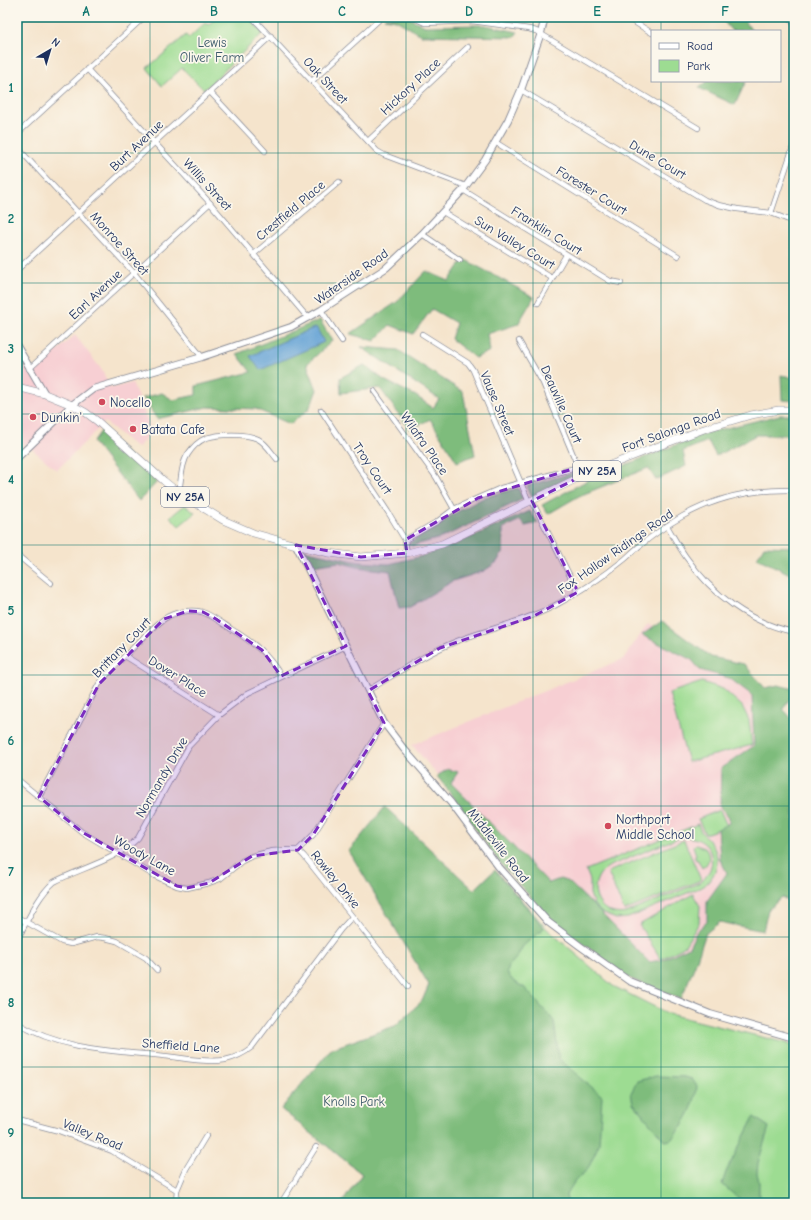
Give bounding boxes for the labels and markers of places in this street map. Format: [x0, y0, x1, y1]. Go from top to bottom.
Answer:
place label: Nocello [110, 395, 151, 410]
marker: Nocello [97, 397, 107, 407]
place label: Dunkin' [41, 410, 82, 425]
marker: Dunkin' [28, 412, 38, 422]
place label: Batata Cafe [141, 422, 205, 437]
marker: Batata Cafe [128, 424, 138, 434]
place label: Northport Middle School [616, 812, 694, 842]
marker: Northport Middle School [603, 821, 613, 831]

